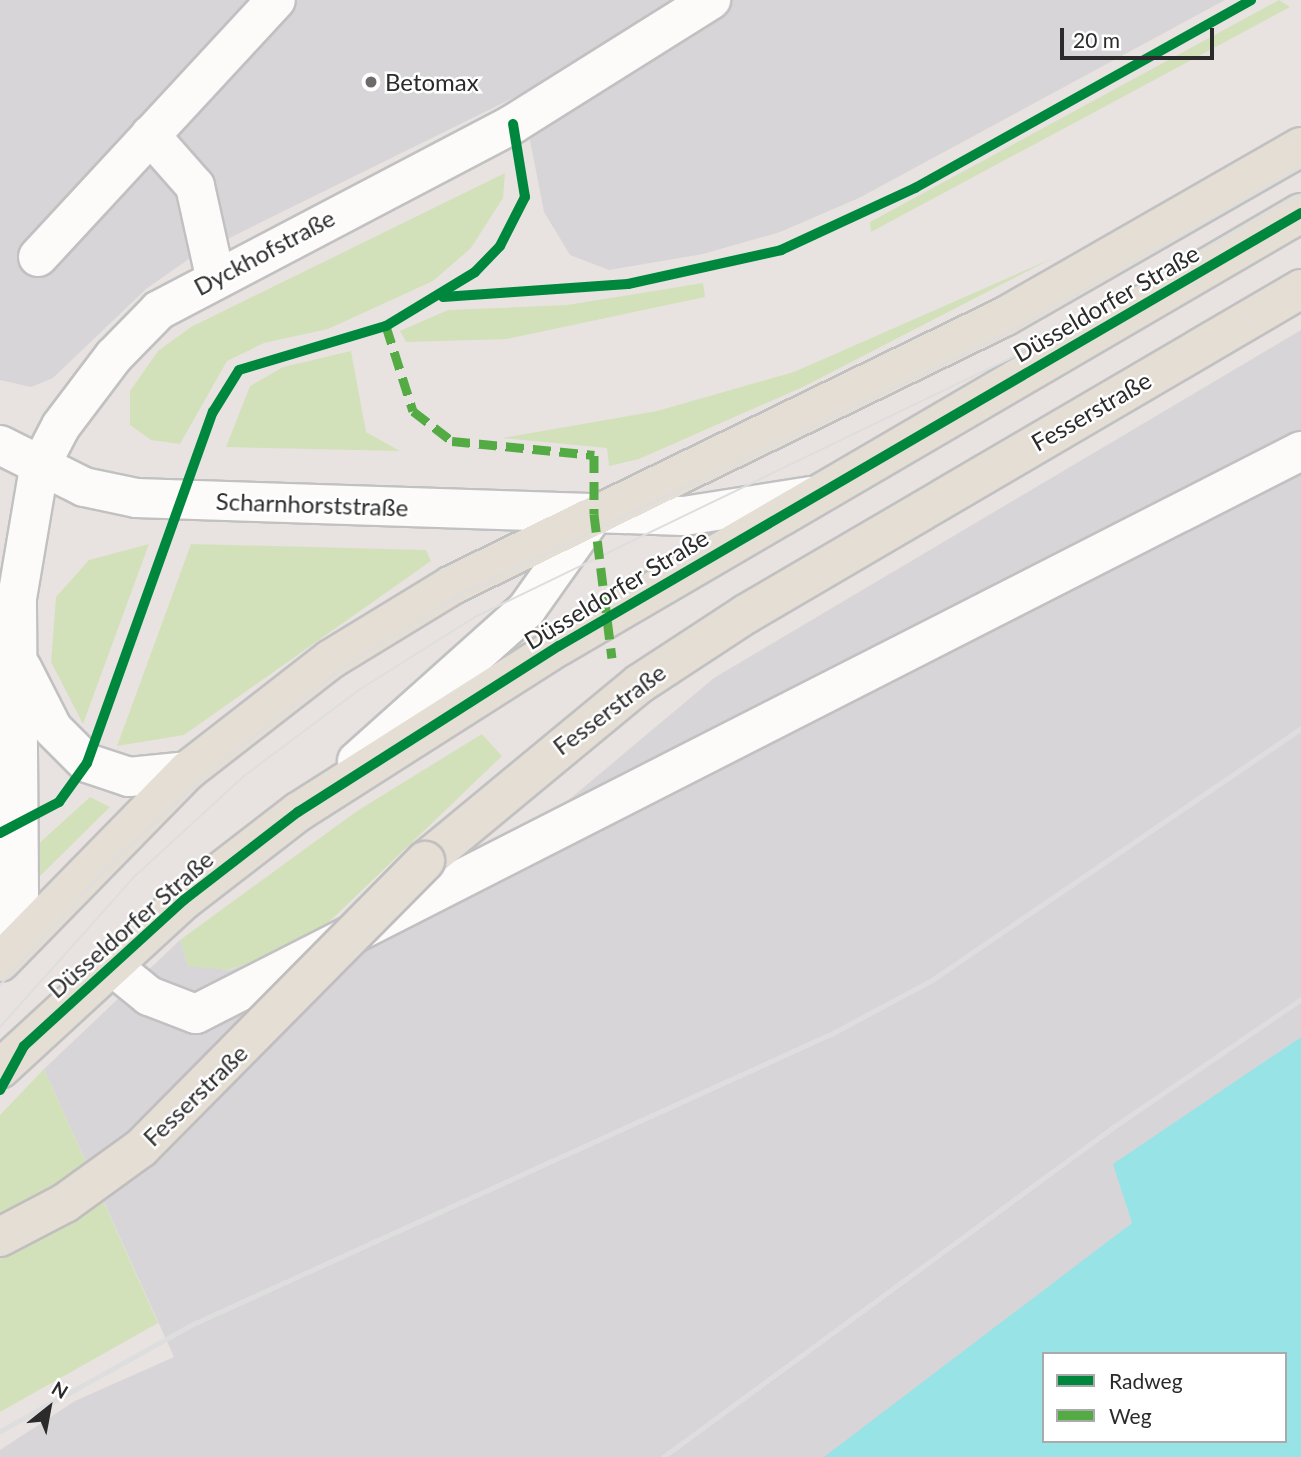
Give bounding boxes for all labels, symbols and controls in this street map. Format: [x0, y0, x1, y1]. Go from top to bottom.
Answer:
scale bar [1063, 14, 1217, 58]
text: 20 m [1073, 27, 1120, 52]
place label: Betomax [385, 68, 479, 96]
marker: Betomax [363, 74, 379, 90]
street label: Dyckhofstraße [189, 203, 339, 301]
street label: Düsseldorfer Straße [1008, 238, 1204, 368]
street label: Fesserstraße [1026, 365, 1156, 457]
street label: Scharnhorststraße [215, 486, 409, 522]
street label: Düsseldorfer Straße [519, 523, 713, 655]
street label: Fesserstraße [547, 657, 671, 761]
street label: Düsseldorfer Straße [41, 844, 219, 1004]
street label: Fesserstraße [137, 1038, 253, 1152]
legend [1042, 1352, 1287, 1443]
text: Radweg [1109, 1368, 1183, 1393]
north arrow [14, 1373, 84, 1443]
text: N [48, 1376, 72, 1403]
text: Weg [1109, 1403, 1152, 1428]

